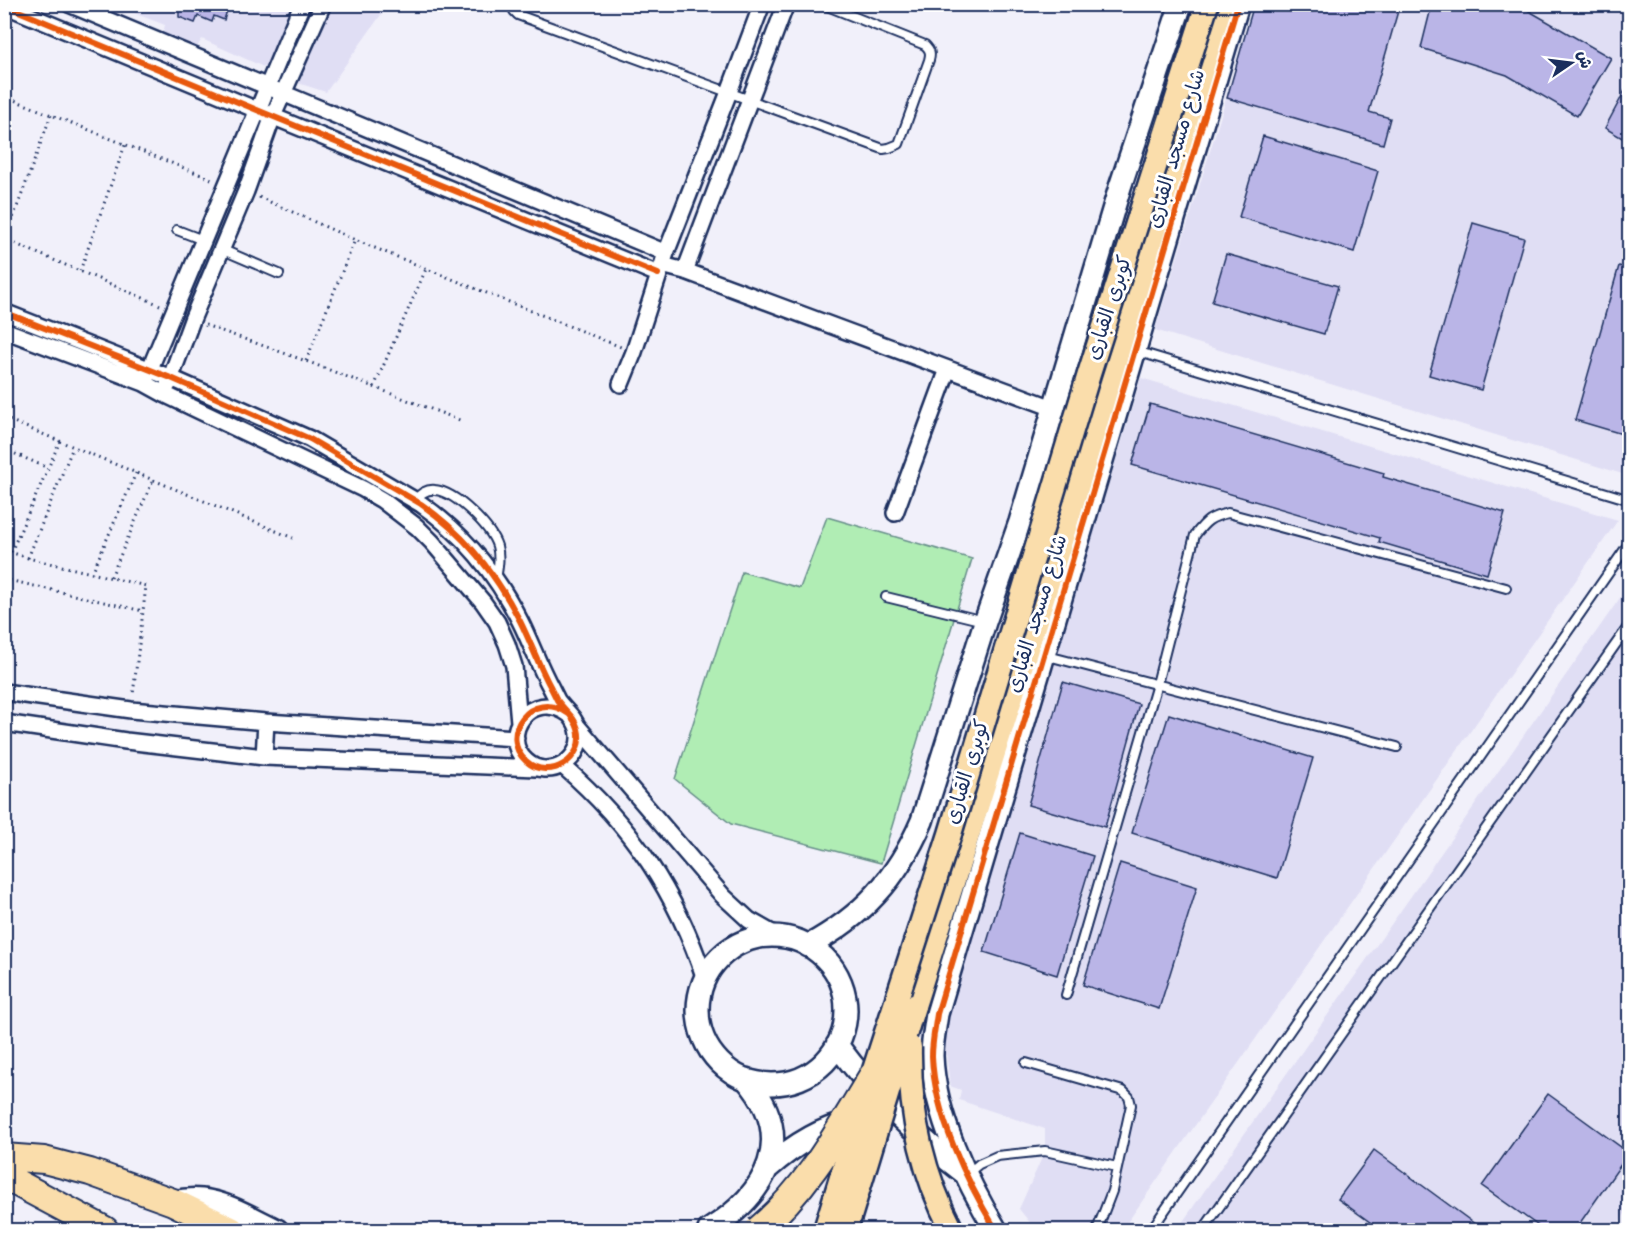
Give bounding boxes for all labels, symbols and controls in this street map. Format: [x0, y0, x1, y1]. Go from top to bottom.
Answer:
north arrow [1541, 33, 1601, 93]
text: ش [1570, 48, 1598, 71]
street label: شارع مسجد القبارى [1139, 66, 1215, 232]
street label: كوبرى القبارى [1078, 252, 1142, 364]
street label: شارع مسجد القبارى [999, 531, 1077, 697]
street label: كوبرى القبارى [937, 716, 999, 828]

